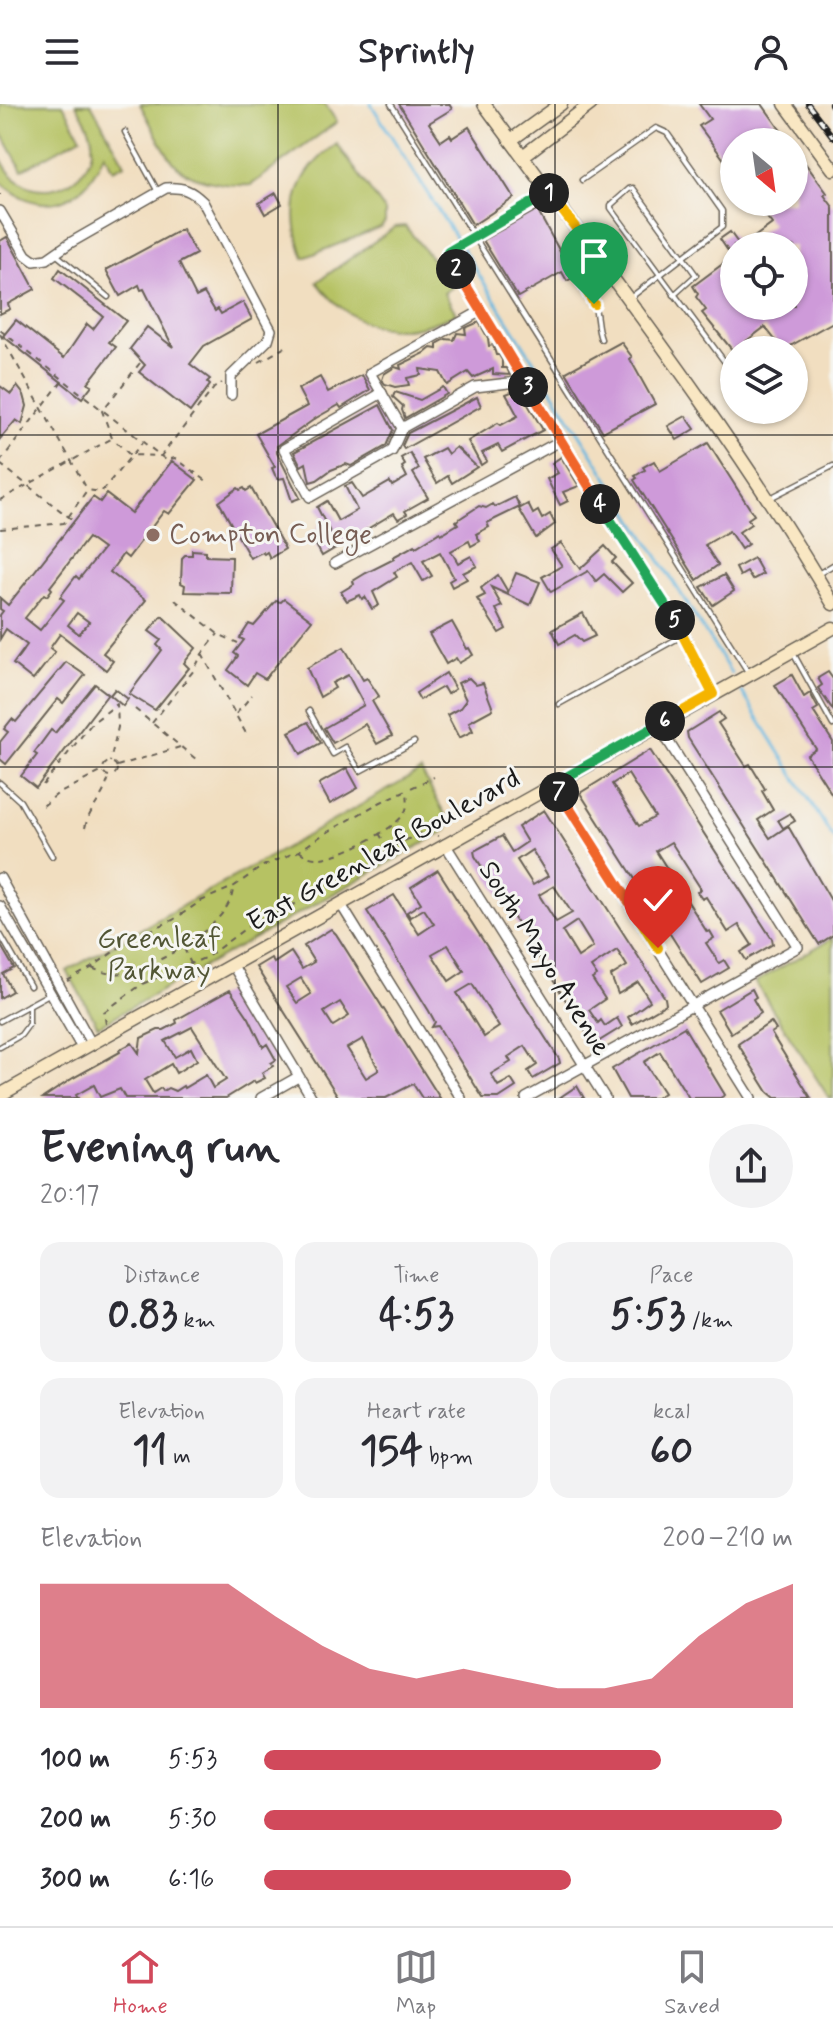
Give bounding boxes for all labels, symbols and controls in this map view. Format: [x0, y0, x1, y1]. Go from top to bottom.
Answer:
text: Sprintly [358, 29, 475, 76]
icon: menu [40, 30, 84, 74]
icon: person [749, 30, 793, 74]
north arrow [720, 128, 808, 216]
map controls [720, 128, 808, 424]
pin: 1 [529, 173, 569, 213]
text: 1 [544, 179, 554, 207]
pin [560, 222, 628, 304]
button: locate [720, 232, 808, 320]
icon: arrive [572, 234, 616, 278]
pin: 2 [436, 249, 476, 289]
text: 2 [451, 255, 461, 283]
button: layers [720, 336, 808, 424]
pin: 3 [508, 367, 548, 407]
text: 3 [523, 373, 533, 401]
pin: 4 [580, 484, 620, 524]
text: 4 [594, 490, 606, 518]
place label: Compton College [169, 517, 372, 556]
marker: Compton College [144, 526, 162, 544]
pin: 5 [655, 600, 695, 640]
text: 5 [668, 606, 682, 634]
pin: 6 [645, 701, 685, 741]
text: 6 [659, 707, 671, 735]
street label: East Greenleaf Boulevard [241, 760, 527, 942]
pin: 7 [539, 772, 579, 812]
text: 7 [552, 778, 566, 806]
street label: South Mayo Avenue [469, 854, 619, 1064]
pin [624, 866, 692, 948]
icon: check [636, 878, 680, 922]
park label: Greenleaf Parkway [97, 921, 221, 990]
text: Evening run [40, 1120, 280, 1178]
button: share [709, 1124, 793, 1208]
text: 20:17 [40, 1179, 99, 1213]
text: Distance [123, 1262, 200, 1290]
text: Time [393, 1262, 440, 1290]
text: Pace [650, 1262, 693, 1290]
text: 0.83 [107, 1290, 178, 1342]
text: 4:53 [379, 1290, 454, 1342]
text: 5:53 [610, 1290, 685, 1342]
text: km [178, 1307, 216, 1335]
text: /km [685, 1307, 733, 1335]
text: Elevation [118, 1398, 205, 1426]
text: Heart rate [367, 1398, 466, 1426]
text: kcal [653, 1398, 690, 1426]
text: 11 [132, 1426, 167, 1478]
text: 154 [360, 1426, 423, 1478]
text: 60 [650, 1426, 693, 1478]
text: m [167, 1443, 191, 1471]
text: bpm [423, 1443, 473, 1471]
text: Elevation [40, 1522, 142, 1556]
text: 200–210 m [662, 1522, 793, 1556]
text: 100 m [40, 1743, 110, 1777]
text: 5:53 [168, 1743, 217, 1777]
text: 200 m [40, 1803, 111, 1837]
text: 5:30 [168, 1803, 217, 1837]
text: 300 m [40, 1863, 110, 1897]
text: 6:16 [168, 1863, 214, 1897]
tab: Home [113, 1945, 168, 2021]
tab: Map [394, 1945, 438, 2021]
tab: Saved [664, 1945, 720, 2021]

